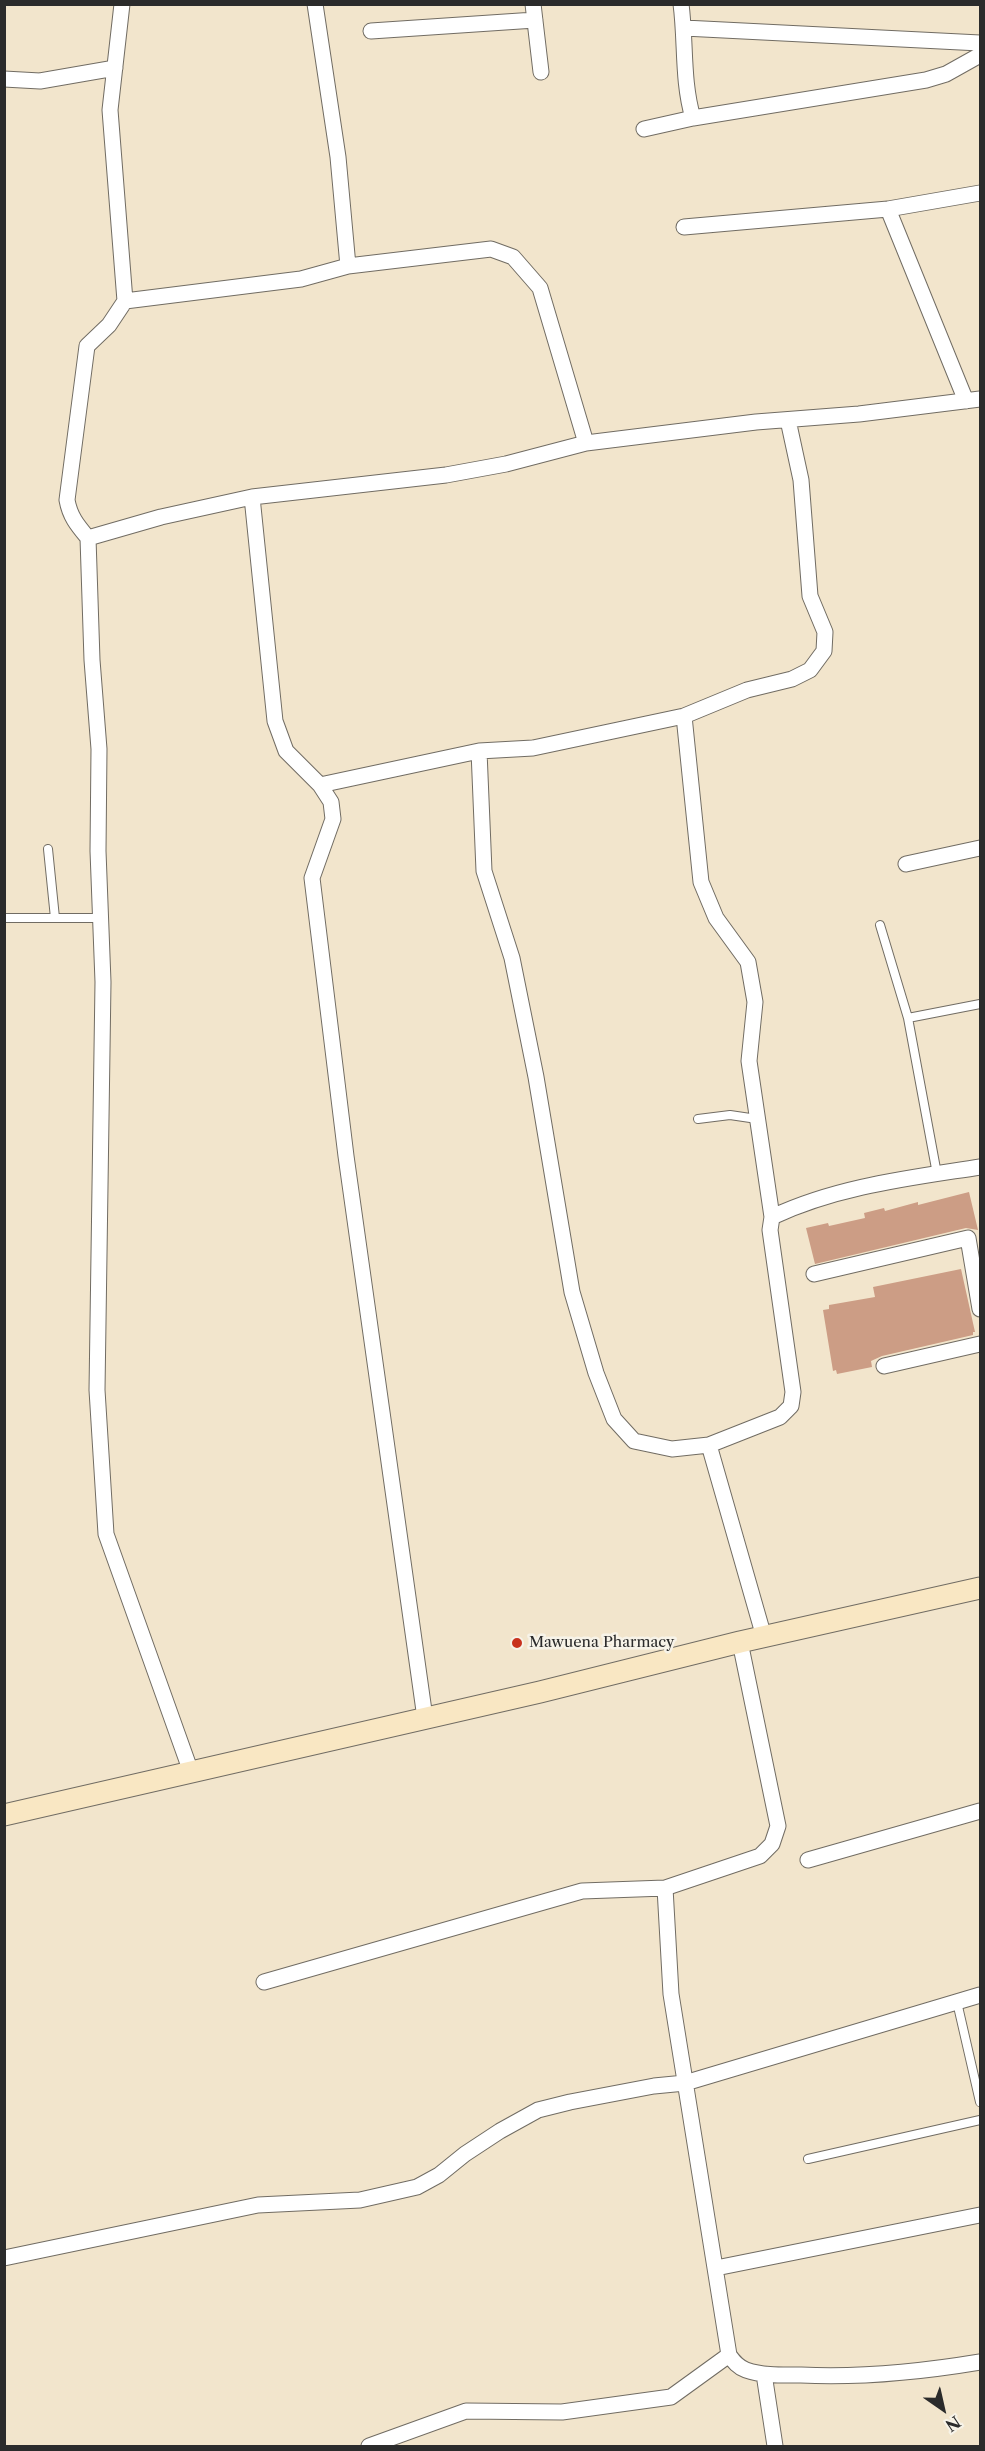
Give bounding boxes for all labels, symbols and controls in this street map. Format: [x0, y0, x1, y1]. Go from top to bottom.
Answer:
place label: Mawuena Pharmacy [529, 1634, 674, 1652]
marker: Mawuena Pharmacy [510, 1636, 524, 1650]
north arrow [913, 2379, 973, 2439]
text: N [942, 2412, 964, 2436]

